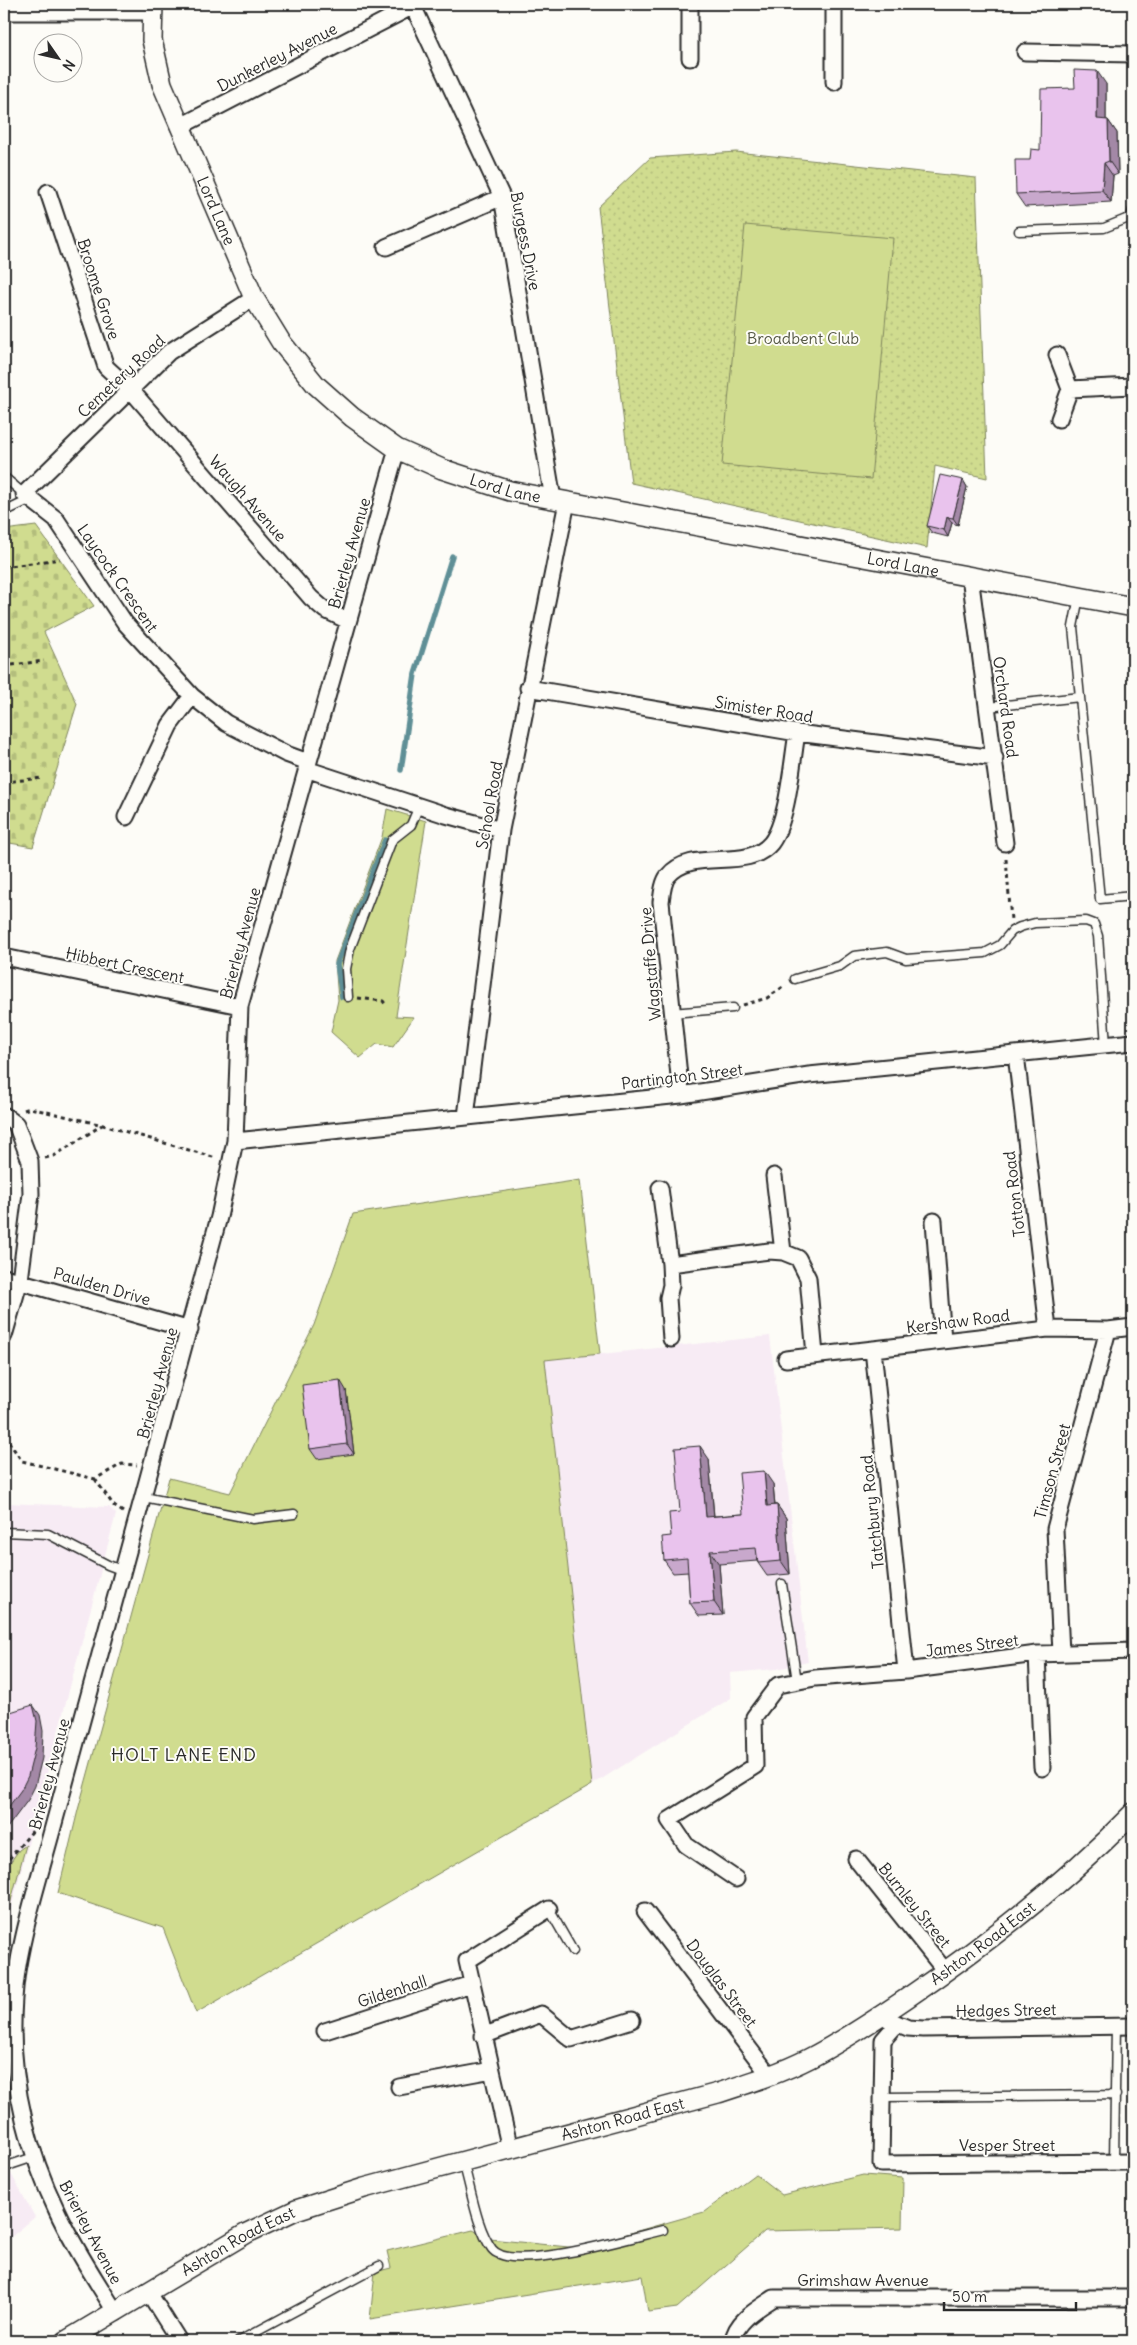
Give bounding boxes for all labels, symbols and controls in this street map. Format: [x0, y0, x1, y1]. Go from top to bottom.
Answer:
street label: Dunkerley Avenue [214, 18, 340, 96]
north arrow [32, 32, 82, 82]
text: N [59, 56, 79, 74]
street label: Lord Lane [193, 173, 240, 248]
street label: Burgess Drive [507, 190, 545, 292]
street label: Broome Grove [73, 236, 125, 342]
park label: Broadbent Club [747, 328, 859, 348]
street label: Cemetery Road [73, 330, 169, 422]
street label: Waugh Avenue [205, 451, 291, 545]
street label: Lord Lane [467, 469, 542, 507]
street label: Brierley Avenue [324, 495, 374, 611]
street label: Laycock Crescent [73, 520, 163, 636]
street label: Lord Lane [865, 548, 941, 581]
street label: Orchard Road [989, 655, 1023, 759]
street label: Simister Road [714, 691, 814, 727]
street label: School Road [471, 759, 507, 851]
street label: Brierley Avenue [216, 885, 264, 1001]
street label: Wagstaffe Drive [635, 906, 665, 1022]
street label: Hibbert Crescent [64, 943, 187, 987]
street label: Partington Street [620, 1059, 744, 1093]
street label: Totton Road [999, 1150, 1029, 1238]
street label: Paulden Drive [51, 1263, 153, 1309]
street label: Kershaw Road [905, 1305, 1011, 1337]
street label: Brierley Avenue [133, 1325, 181, 1441]
street label: Timson Street [1030, 1420, 1075, 1521]
street label: Tatchbury Road [856, 1454, 888, 1570]
street label: James Street [924, 1629, 1020, 1661]
street label: Brierley Avenue [25, 1716, 73, 1832]
district label: HOLT LANE END [111, 1743, 257, 1766]
street label: Burnley Street [875, 1859, 956, 1952]
street label: Ashton Road East [926, 1897, 1040, 1989]
street label: Douglas Street [682, 1935, 762, 2031]
street label: Gildenhall [355, 1970, 429, 2012]
street label: Hedges Street [955, 1999, 1057, 2021]
street label: Ashton Road East [559, 2092, 687, 2145]
street label: Vesper Street [959, 2135, 1056, 2155]
street label: Brierley Avenue [55, 2177, 127, 2287]
street label: Ashton Road East [177, 2202, 298, 2280]
street label: Grimshaw Avenue [797, 2270, 929, 2290]
scale bar [944, 2280, 1077, 2312]
text: 50 m [952, 2287, 987, 2306]

